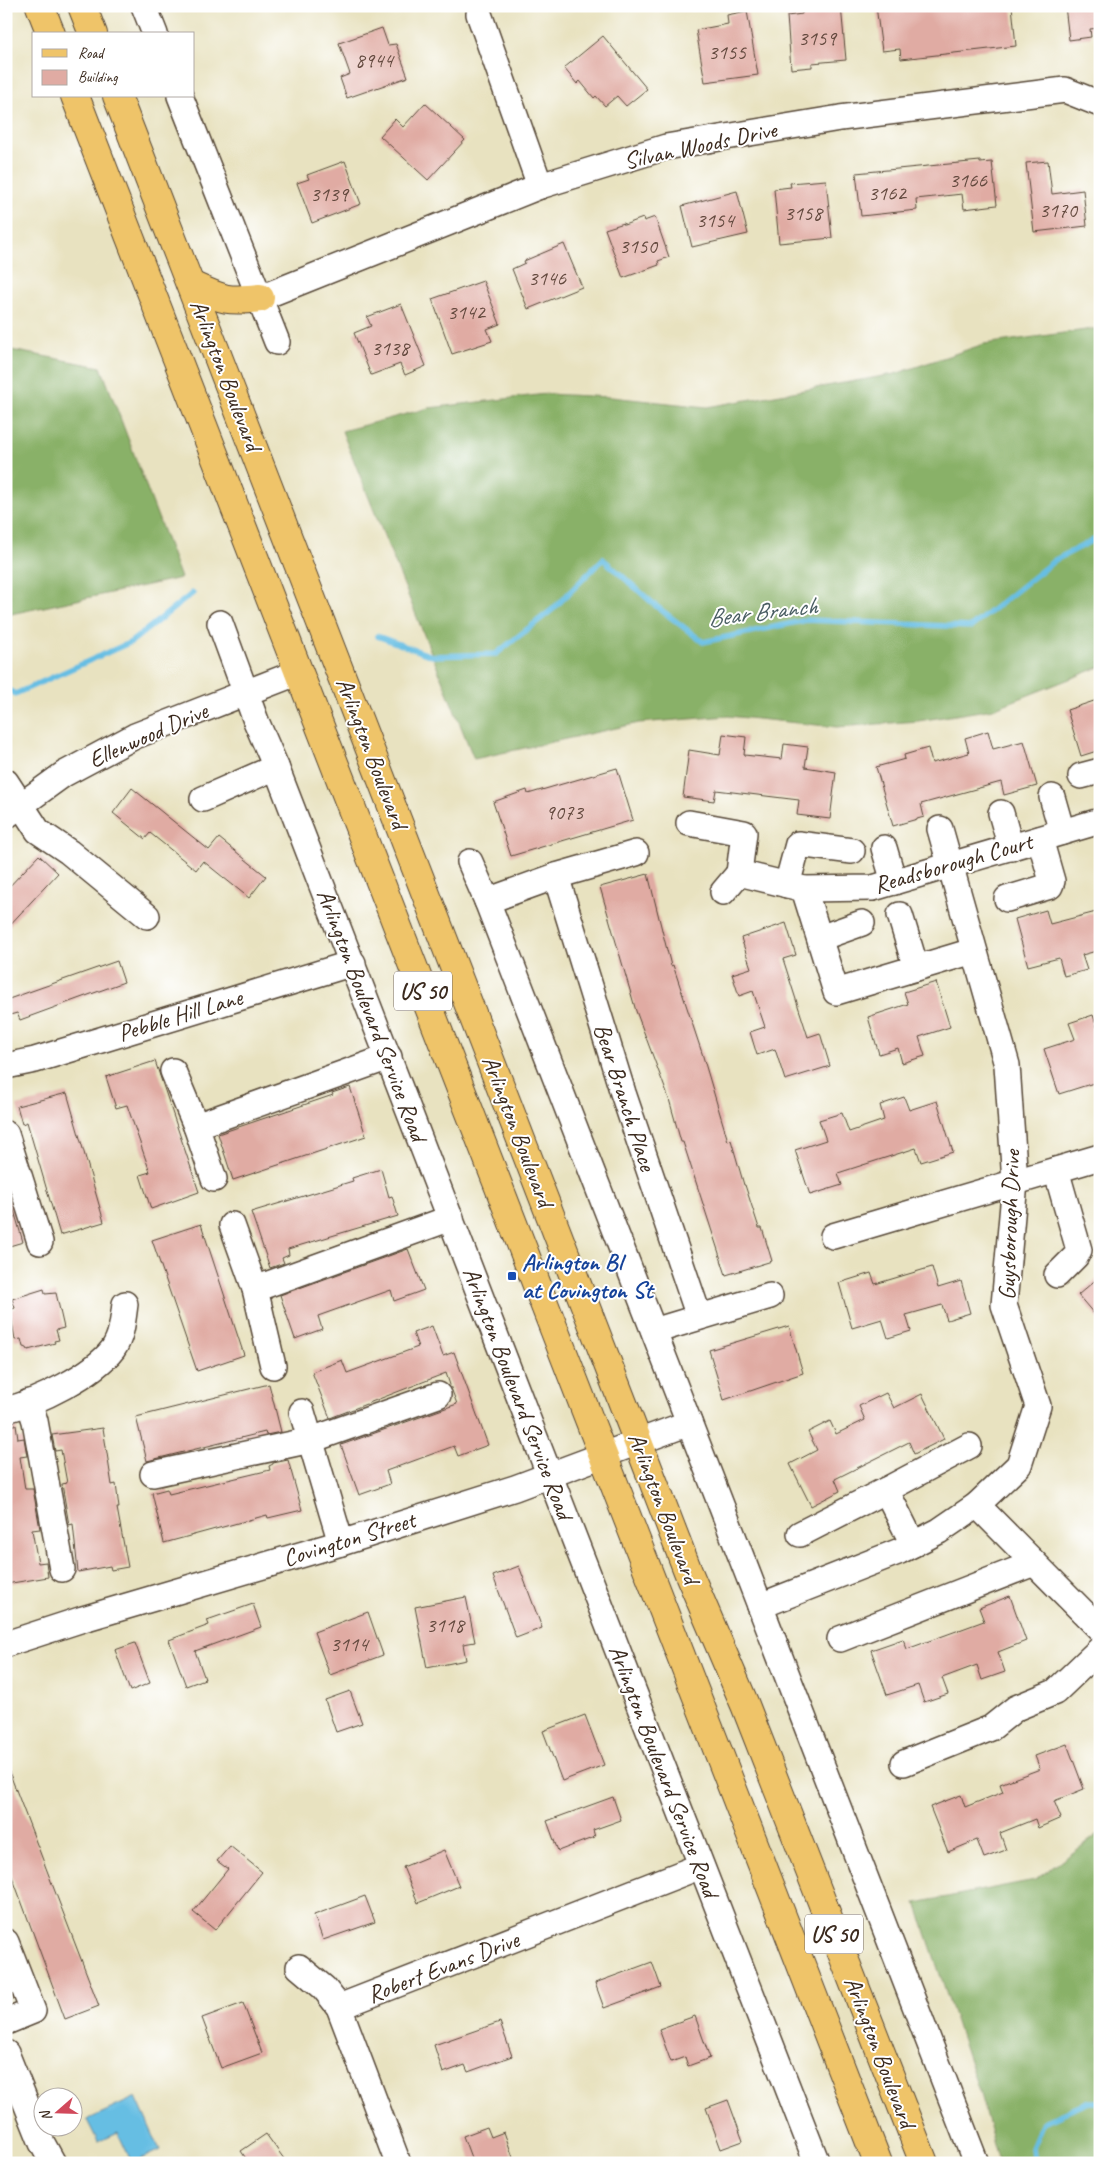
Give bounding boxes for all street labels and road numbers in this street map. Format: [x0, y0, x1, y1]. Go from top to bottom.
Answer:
street label: Silvan Woods Drive [621, 114, 781, 176]
street label: Arlington Boulevard [183, 295, 270, 458]
street label: Arlington Boulevard [329, 673, 416, 836]
street label: Ellenwood Drive [84, 695, 214, 775]
street label: Readsborough Court [870, 826, 1037, 900]
street label: Arlington Boulevard Service Road [310, 885, 435, 1148]
road number: US 50 [394, 971, 452, 1010]
street label: Pebble Hill Lane [114, 981, 248, 1048]
street label: Bear Branch Place [587, 1020, 664, 1177]
street label: Arlington Boulevard [475, 1051, 562, 1214]
street label: Guysborough Drive [991, 1147, 1027, 1301]
street label: Arlington Boulevard Service Road [456, 1263, 581, 1526]
street label: Arlington Boulevard [621, 1428, 708, 1591]
street label: Covington Street [279, 1504, 421, 1573]
street label: Arlington Boulevard Service Road [602, 1641, 727, 1904]
road number: US 50 [805, 1915, 863, 1954]
street label: Robert Evans Drive [363, 1924, 525, 2010]
street label: Arlington Boulevard [837, 1972, 924, 2135]

